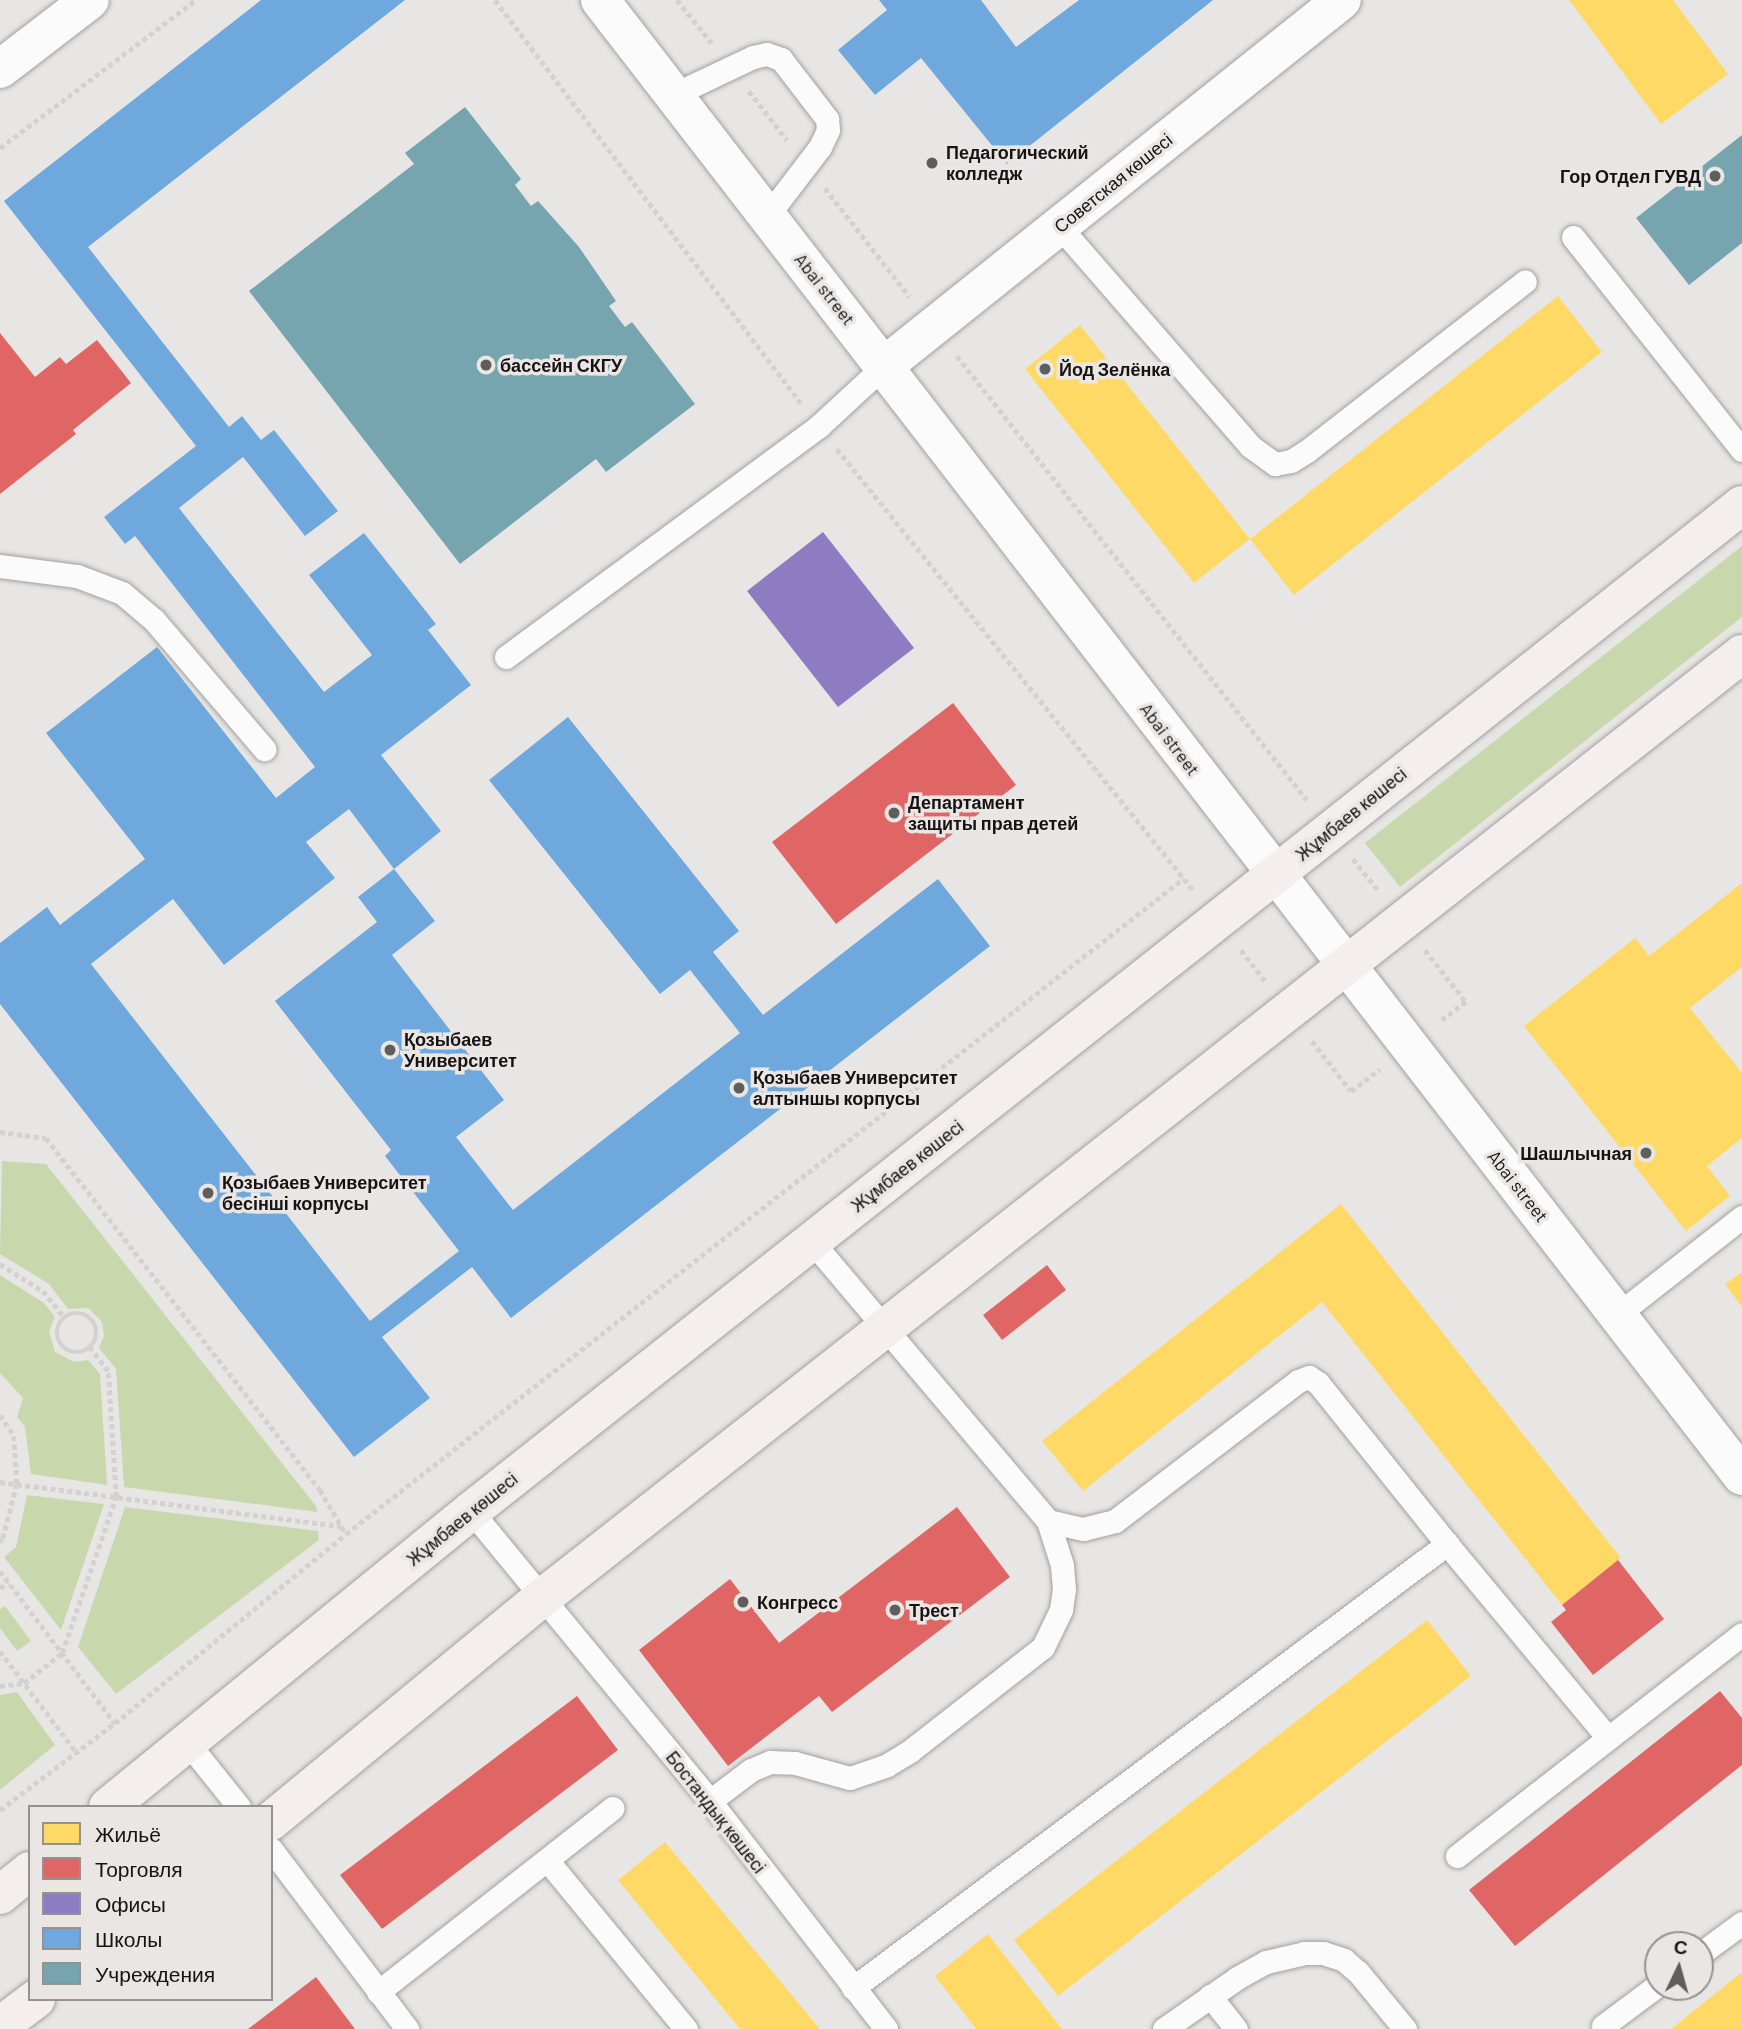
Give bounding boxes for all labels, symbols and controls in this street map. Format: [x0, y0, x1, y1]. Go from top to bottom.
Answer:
street label: Советская көшесі [1050, 129, 1176, 237]
place label: Педагогический колледж [946, 142, 1089, 184]
marker: Педагогический колледж [924, 155, 940, 171]
place label: Гор Отдел ГУВД [1560, 165, 1701, 187]
marker: Гор Отдел ГУВД [1707, 168, 1723, 184]
street label: Abai street [790, 249, 860, 329]
place label: бассейн СКГУ [500, 354, 622, 376]
marker: бассейн СКГУ [478, 357, 494, 373]
place label: Йод Зелёнка [1059, 358, 1170, 380]
marker: Йод Зелёнка [1037, 361, 1053, 377]
street label: Abai street [1136, 698, 1204, 780]
street label: Жұмбаев көшесі [1291, 763, 1411, 865]
place label: Департамент защиты прав детей [908, 792, 1078, 834]
marker: Департамент защиты прав детей [886, 805, 902, 821]
place label: Қозыбаев Университет [404, 1029, 517, 1072]
marker: Қозыбаев Университет [382, 1042, 398, 1058]
place label: Қозыбаев Университет алтыншы корпусы [753, 1067, 958, 1110]
marker: Қозыбаев Университет алтыншы корпусы [731, 1080, 747, 1096]
street label: Жұмбаев көшесі [847, 1116, 967, 1216]
place label: Шашлычная [1520, 1142, 1632, 1164]
marker: Шашлычная [1638, 1145, 1654, 1161]
street label: Abai street [1483, 1146, 1553, 1226]
place label: Қозыбаев Университет бесінші корпусы [222, 1172, 427, 1214]
marker: Қозыбаев Университет бесінші корпусы [200, 1185, 216, 1201]
street label: Жұмбаев көшесі [402, 1468, 522, 1570]
place label: Конгресс [757, 1591, 838, 1613]
marker: Конгресс [735, 1594, 751, 1610]
place label: Трест [909, 1599, 959, 1621]
marker: Трест [887, 1602, 903, 1618]
street label: Бостандық көшесі [662, 1747, 770, 1877]
legend [28, 1805, 273, 2001]
text: Жильё [95, 1821, 161, 1846]
text: Торговля [95, 1856, 183, 1881]
text: Офисы [95, 1891, 166, 1916]
text: Школы [95, 1926, 162, 1951]
north arrow [1644, 1931, 1714, 2001]
text: С [1673, 1935, 1689, 1959]
text: Учреждения [95, 1961, 215, 1986]

